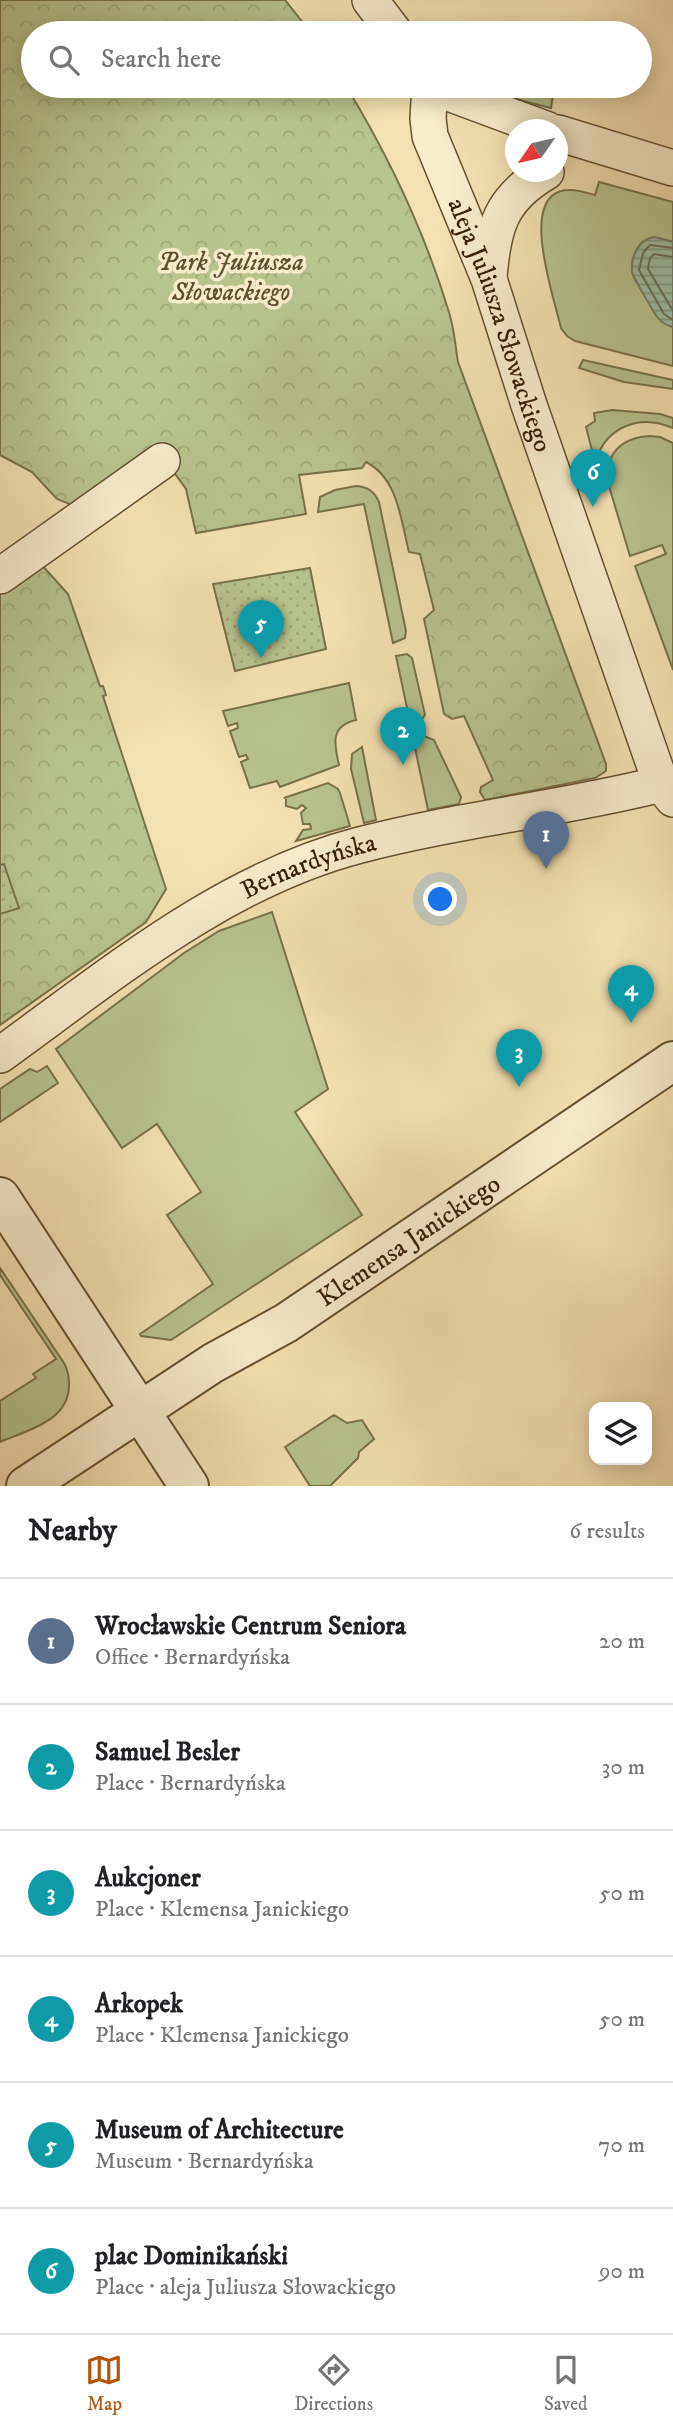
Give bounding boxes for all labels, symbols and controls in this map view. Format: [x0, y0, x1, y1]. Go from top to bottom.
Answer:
search box [21, 21, 652, 98]
icon: search [45, 41, 83, 79]
text: Search here [101, 43, 221, 76]
north arrow [505, 119, 568, 182]
street label: aleja Juliusza Słowackiego [439, 193, 559, 457]
park label: Park Juliusza Słowackiego [158, 246, 304, 309]
pin: 6 [570, 449, 616, 507]
pin: 5 [238, 600, 284, 658]
pin: 2 [380, 707, 426, 765]
pin: 1 [523, 811, 569, 869]
street label: Bernardyńska [235, 827, 380, 907]
your location [423, 882, 457, 916]
pin: 4 [608, 965, 654, 1023]
pin: 3 [496, 1029, 542, 1087]
street label: Klemensa Janickiego [311, 1168, 507, 1315]
map controls [589, 1402, 652, 1465]
button: layers [589, 1402, 652, 1465]
text: Nearby [28, 1513, 117, 1550]
text: 6 results [569, 1517, 645, 1546]
text: Wrocławskie Centrum Seniora [95, 1610, 406, 1643]
text: 1 [47, 1627, 55, 1656]
text: 20 m [599, 1627, 645, 1656]
text: Office · Bernardyńska [95, 1643, 290, 1672]
text: Samuel Besler [95, 1736, 240, 1769]
text: 2 [45, 1753, 57, 1782]
text: 30 m [602, 1753, 645, 1782]
text: Place · Bernardyńska [95, 1769, 286, 1798]
text: Aukcjoner [95, 1862, 201, 1895]
text: 3 [47, 1879, 55, 1908]
text: 50 m [599, 1879, 645, 1908]
text: Place · Klemensa Janickiego [95, 1895, 349, 1924]
text: Arkopek [95, 1988, 183, 2021]
text: 4 [44, 2005, 58, 2034]
text: 50 m [599, 2005, 645, 2034]
text: Place · Klemensa Janickiego [95, 2021, 349, 2050]
text: Museum of Architecture [95, 2114, 344, 2147]
text: 5 [45, 2131, 57, 2160]
text: 70 m [598, 2131, 645, 2160]
text: Museum · Bernardyńska [95, 2147, 314, 2176]
text: plac Dominikański [95, 2240, 288, 2273]
text: 6 [45, 2257, 57, 2286]
text: 90 m [599, 2257, 645, 2286]
text: Place · aleja Juliusza Słowackiego [95, 2273, 396, 2302]
tab: Map [85, 2351, 123, 2416]
tab: Directions [294, 2351, 373, 2416]
tab: Saved [544, 2351, 588, 2416]

